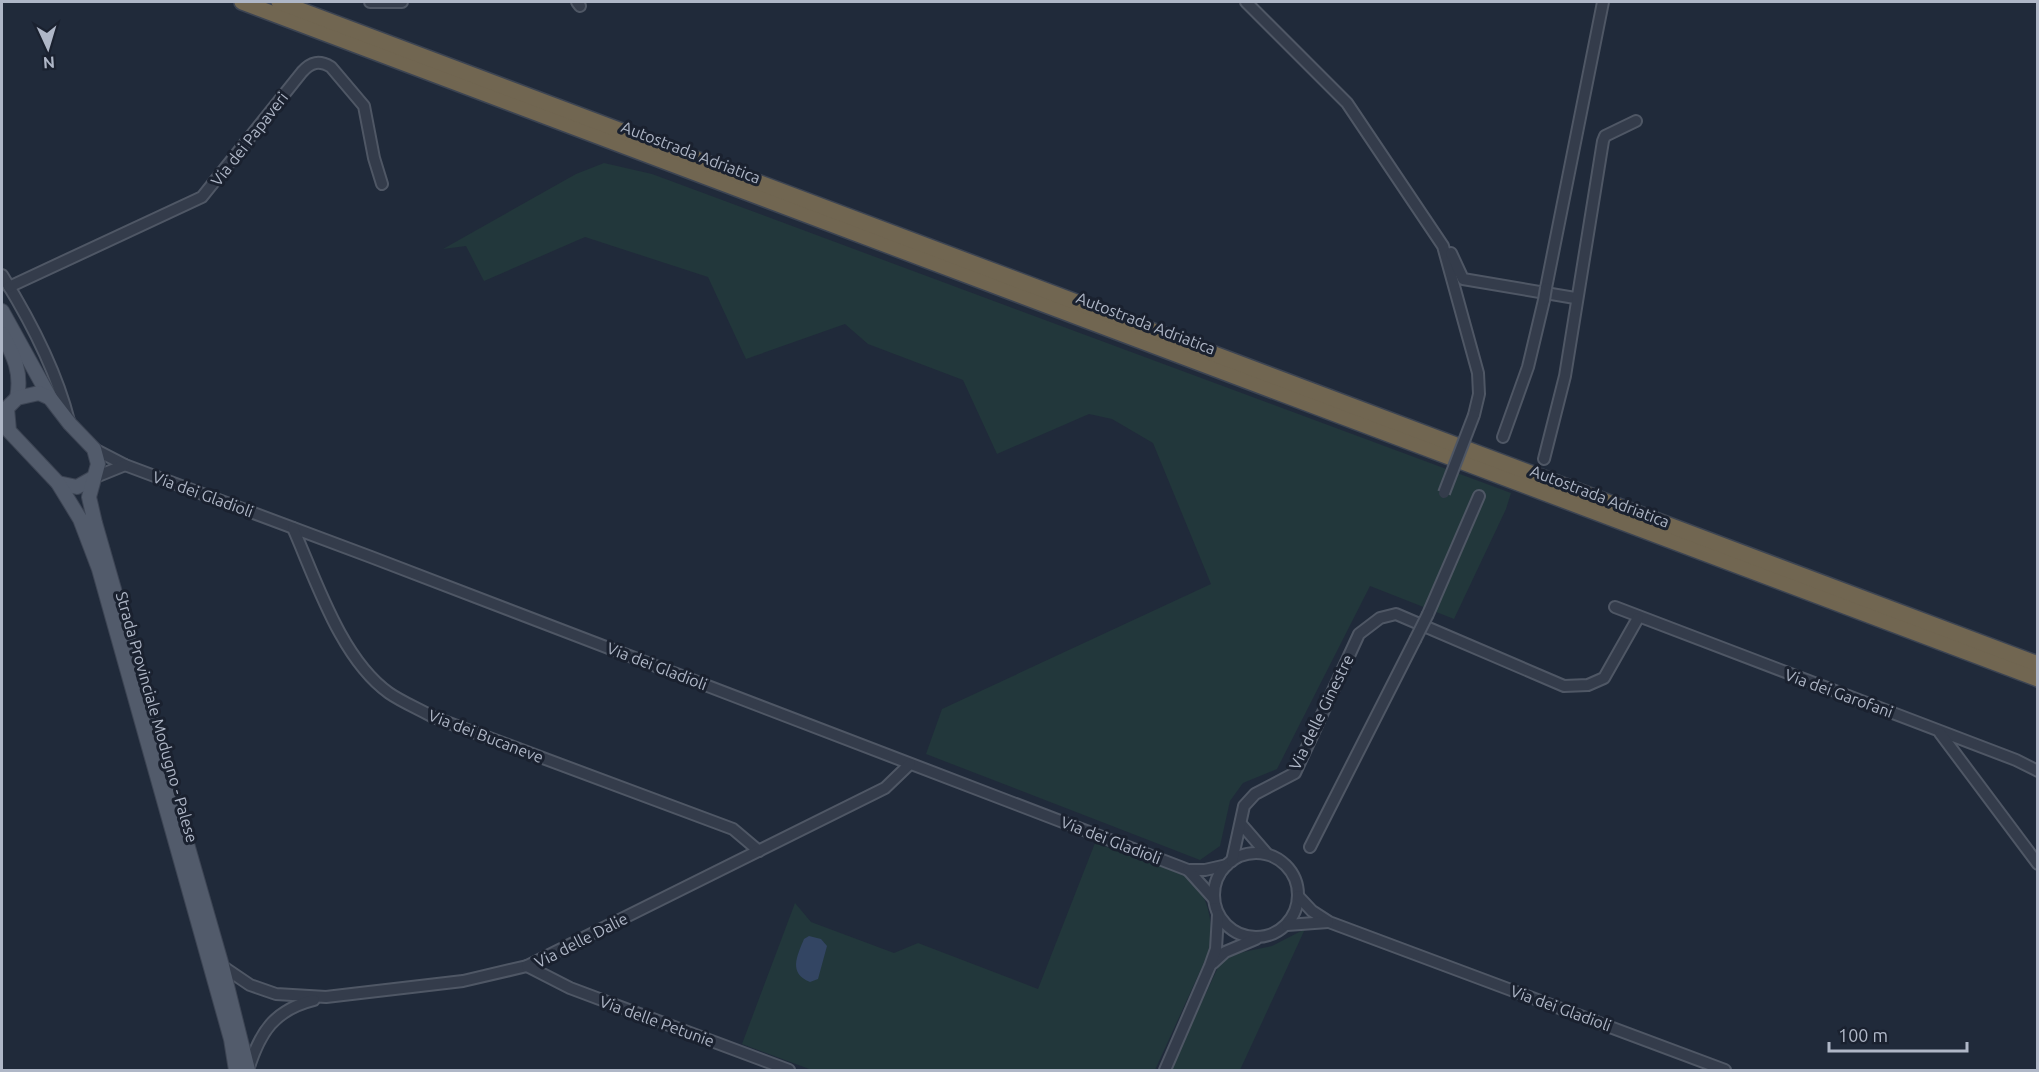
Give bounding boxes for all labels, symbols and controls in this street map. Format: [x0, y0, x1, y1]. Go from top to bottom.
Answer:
north arrow [18, 18, 78, 78]
text: N [42, 54, 56, 72]
street label: Via dei Papaveri [207, 89, 291, 189]
street label: Autostrada Adriatica [619, 117, 763, 187]
street label: Autostrada Adriatica [1074, 288, 1218, 358]
street label: Autostrada Adriatica [1528, 461, 1672, 531]
street label: Via dei Gladioli [150, 467, 256, 521]
street label: Strada Provinciale Modugno - Palese [113, 590, 201, 844]
street label: Via dei Gladioli [604, 639, 710, 693]
street label: Via delle Ginestre [1285, 651, 1357, 773]
street label: Via dei Garofani [1782, 665, 1896, 721]
street label: Via dei Bucaneve [426, 706, 546, 766]
street label: Via dei Gladioli [1058, 813, 1164, 867]
street label: Via delle Dalie [531, 909, 631, 971]
street label: Via dei Gladioli [1508, 981, 1614, 1035]
street label: Via delle Petunie [597, 992, 717, 1050]
scale bar [1829, 1015, 1967, 1053]
text: 100 m [1838, 1025, 1888, 1045]

